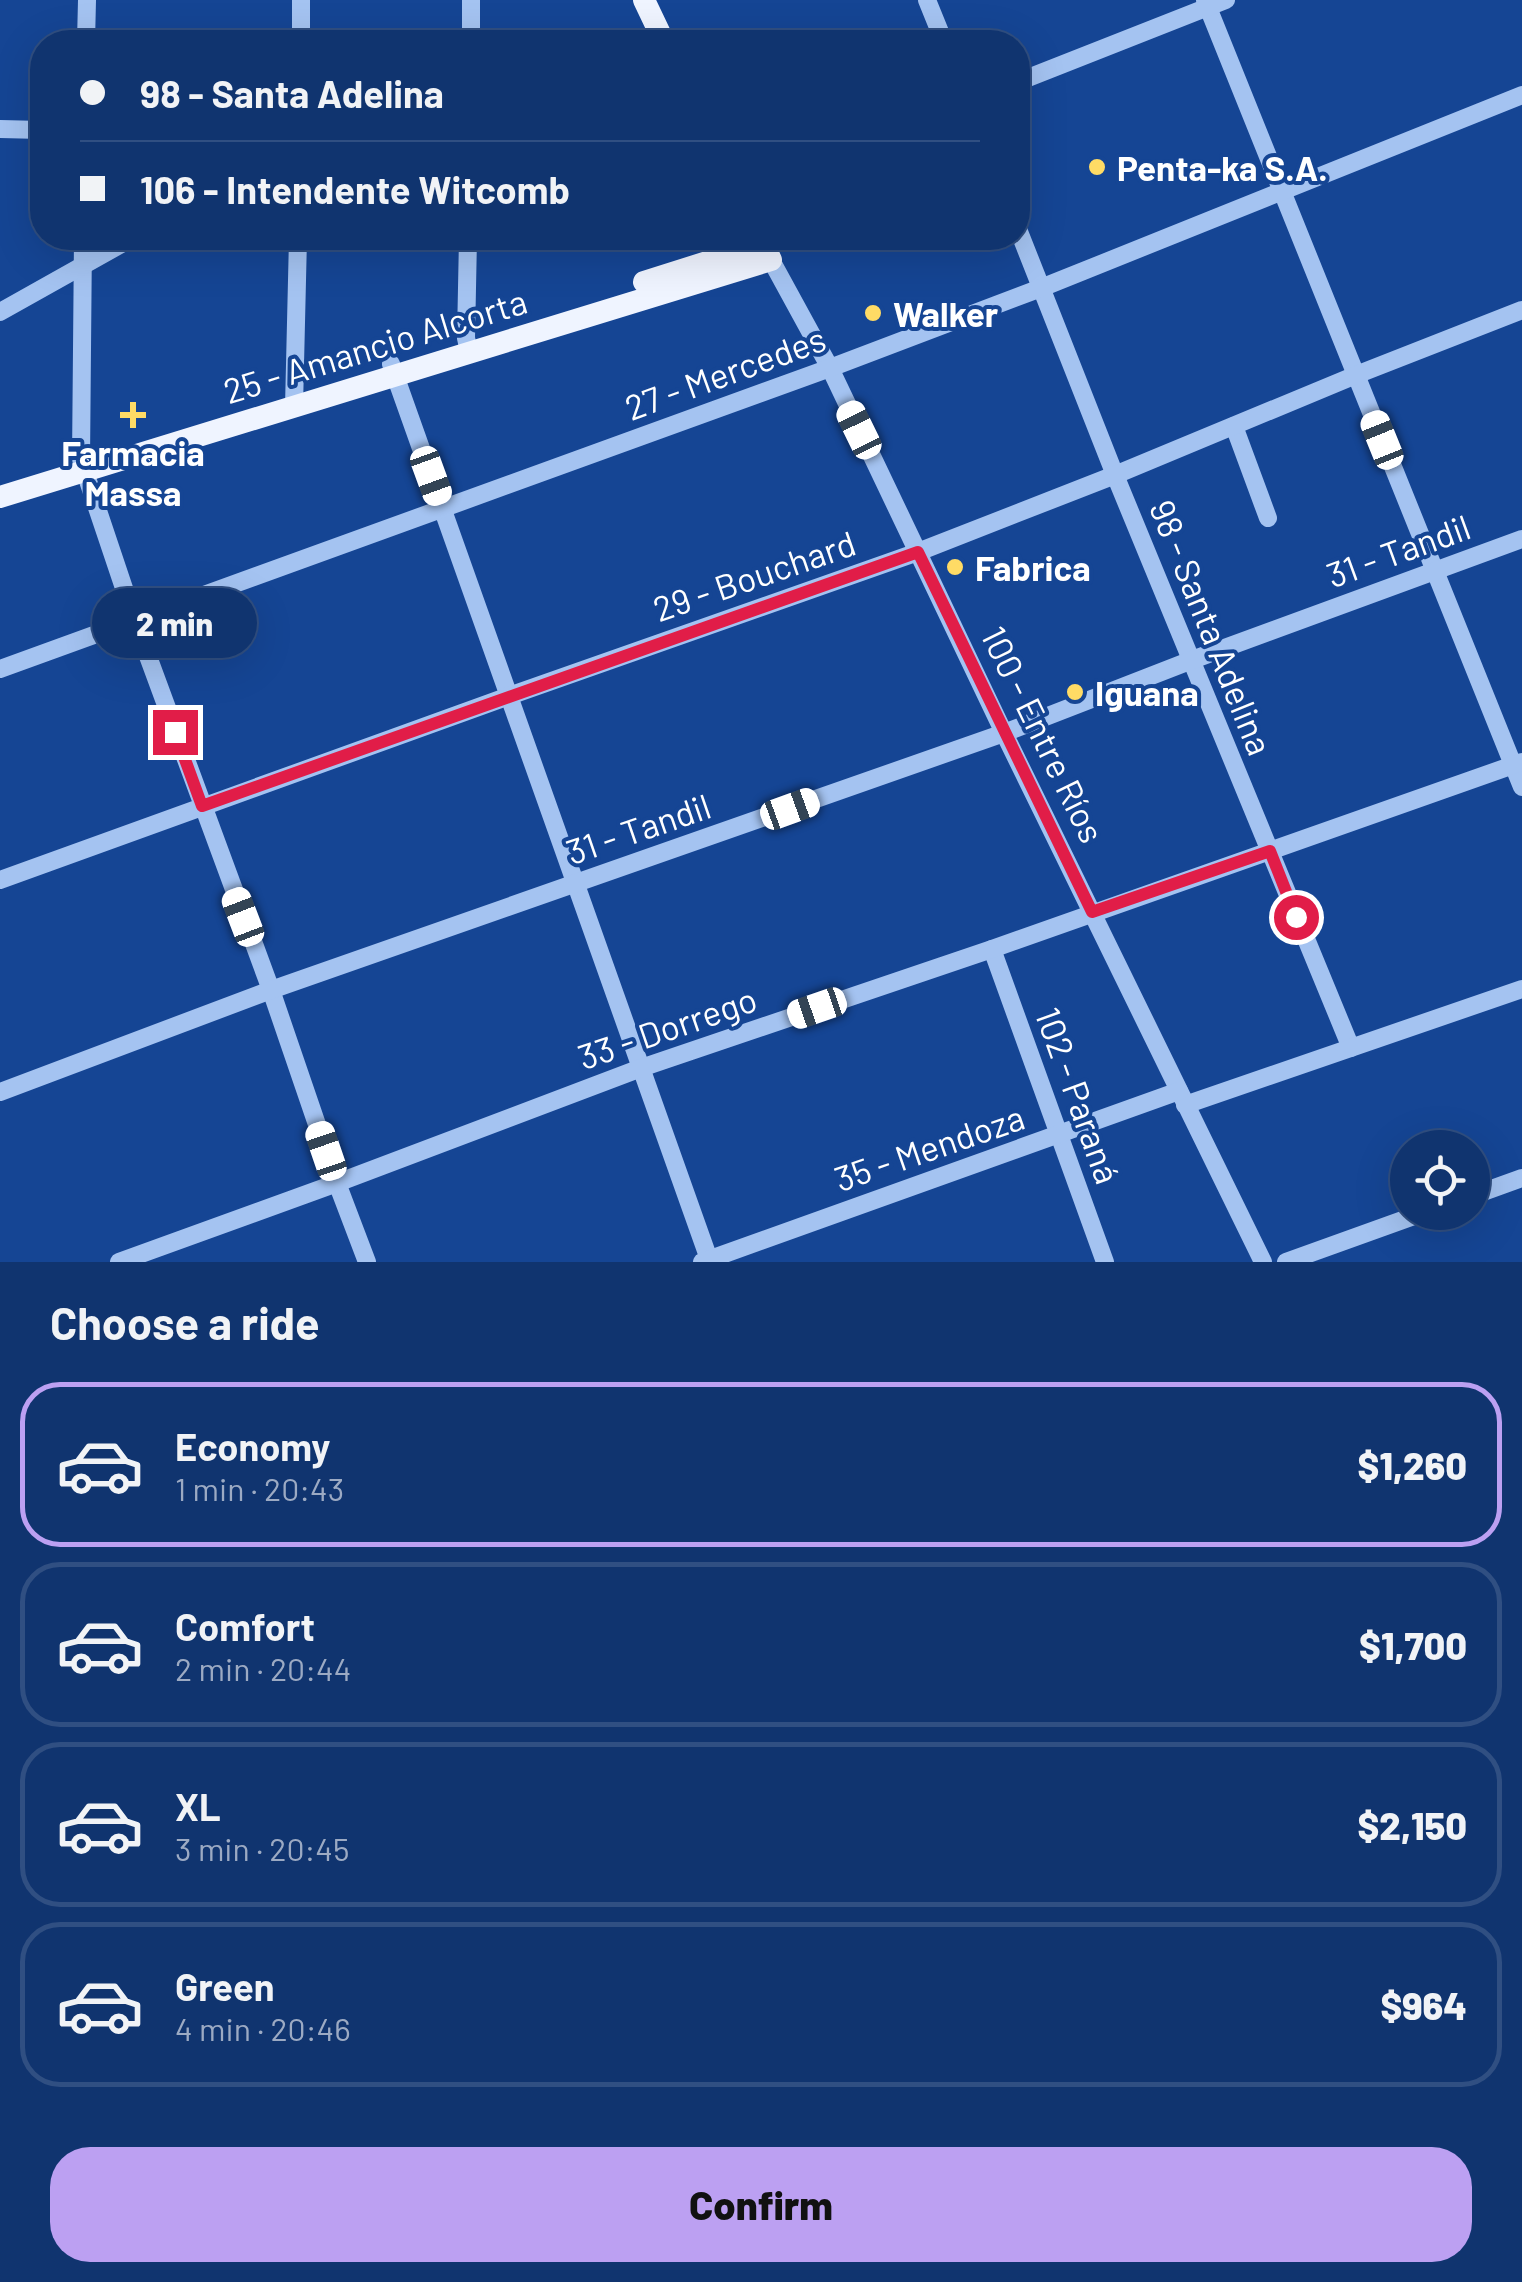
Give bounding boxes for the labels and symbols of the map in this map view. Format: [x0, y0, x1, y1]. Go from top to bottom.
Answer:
place label: Penta-ka S.A. [1117, 146, 1328, 188]
marker: Penta-ka S.A. [1086, 156, 1108, 178]
street label: 25 - Amancio Alcorta [218, 279, 532, 411]
place label: Walker [893, 292, 999, 334]
marker: Walker [862, 302, 884, 324]
street label: 27 - Mercedes [619, 316, 831, 428]
car [832, 396, 886, 464]
marker: Farmacia Massa [122, 404, 144, 426]
car [1357, 407, 1407, 473]
place label: Farmacia Massa [61, 431, 205, 513]
car [407, 443, 455, 509]
street label: 98 - Santa Adelina [1142, 493, 1282, 761]
street label: 31 - Tandil [1320, 505, 1476, 595]
street label: 29 - Bouchard [647, 521, 861, 629]
place label: Fabrica [975, 546, 1091, 588]
marker: Fabrica [944, 556, 966, 578]
callout: 2 min [92, 587, 258, 657]
street label: 100 - Entre Ríos [974, 619, 1114, 849]
place label: Iguana [1095, 671, 1199, 713]
marker: Iguana [1064, 681, 1086, 703]
route end [153, 710, 198, 755]
street label: 31 - Tandil [560, 784, 716, 872]
car [757, 785, 823, 833]
car [218, 884, 268, 950]
route start [1274, 895, 1319, 940]
street label: 33 - Dorrego [572, 977, 762, 1077]
car [784, 984, 850, 1032]
street label: 102 - Paraná [1028, 1001, 1130, 1189]
street label: 35 - Mendoza [829, 1095, 1029, 1199]
car [302, 1118, 350, 1184]

